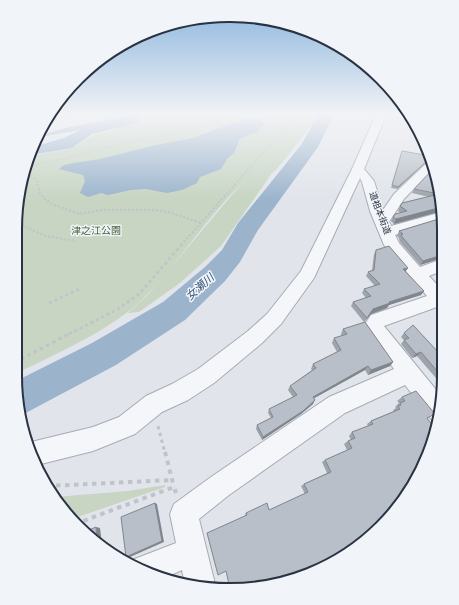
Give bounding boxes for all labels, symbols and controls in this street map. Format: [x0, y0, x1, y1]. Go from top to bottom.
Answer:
street label: 道祖本街道 [366, 190, 394, 236]
park label: 津之江公園 [71, 224, 121, 238]
water label: 女瀬川 [183, 270, 218, 304]

